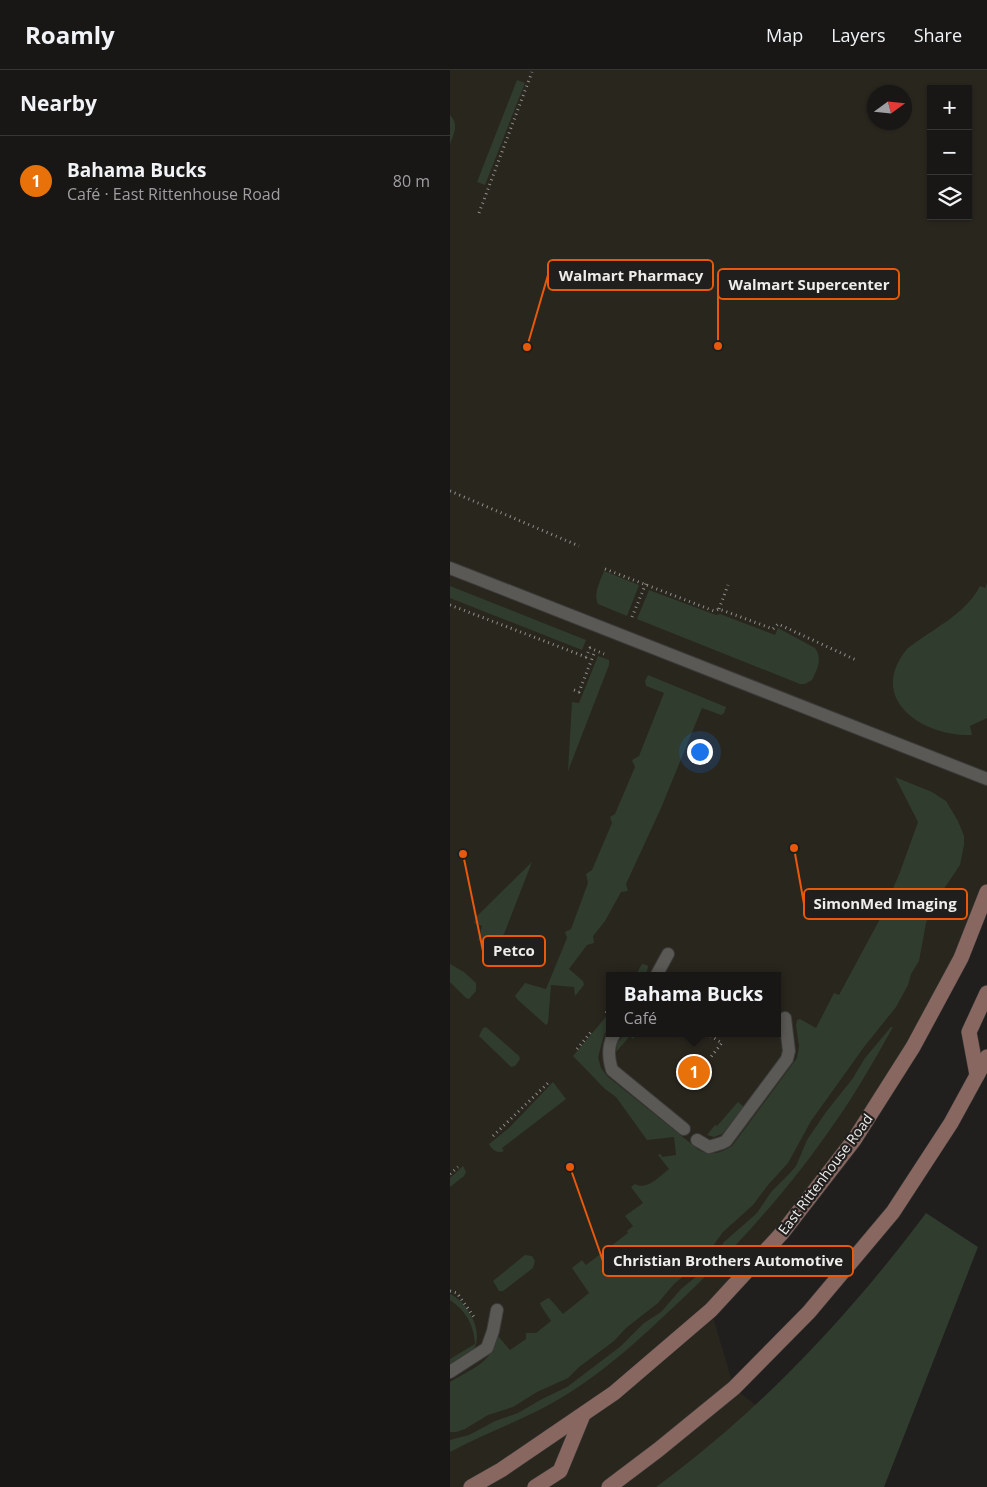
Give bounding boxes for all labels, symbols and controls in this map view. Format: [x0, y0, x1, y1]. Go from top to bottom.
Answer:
text: Roamly [25, 18, 115, 51]
text: Map [766, 23, 803, 47]
text: Layers [831, 23, 886, 47]
text: Share [914, 23, 962, 47]
north arrow [867, 85, 912, 130]
map controls [927, 85, 972, 220]
button: + [927, 85, 972, 130]
text: Nearby [20, 89, 97, 117]
button: − [927, 130, 972, 175]
text: Bahama Bucks [67, 157, 207, 183]
text: 1 [31, 170, 41, 192]
text: 80 m [393, 170, 430, 192]
button: layers [927, 175, 972, 220]
text: Café · East Rittenhouse Road [67, 183, 280, 205]
callout: Walmart Pharmacy [548, 260, 713, 290]
text: Walmart Pharmacy [559, 265, 704, 285]
callout: Walmart Supercenter [718, 269, 899, 299]
text: Walmart Supercenter [728, 274, 890, 294]
your location [687, 739, 713, 765]
callout: SimonMed Imaging [804, 889, 967, 919]
text: SimonMed Imaging [813, 893, 957, 913]
callout: Petco [483, 936, 545, 966]
text: Petco [493, 940, 535, 960]
popup [606, 972, 781, 1037]
text: Bahama Bucks [624, 981, 763, 1007]
text: Café [624, 1007, 657, 1029]
pin: 1 [678, 1053, 710, 1091]
street label: East Rittenhouse Road [773, 1110, 877, 1238]
callout: Christian Brothers Automotive [603, 1246, 853, 1276]
text: Christian Brothers Automotive [613, 1250, 843, 1270]

